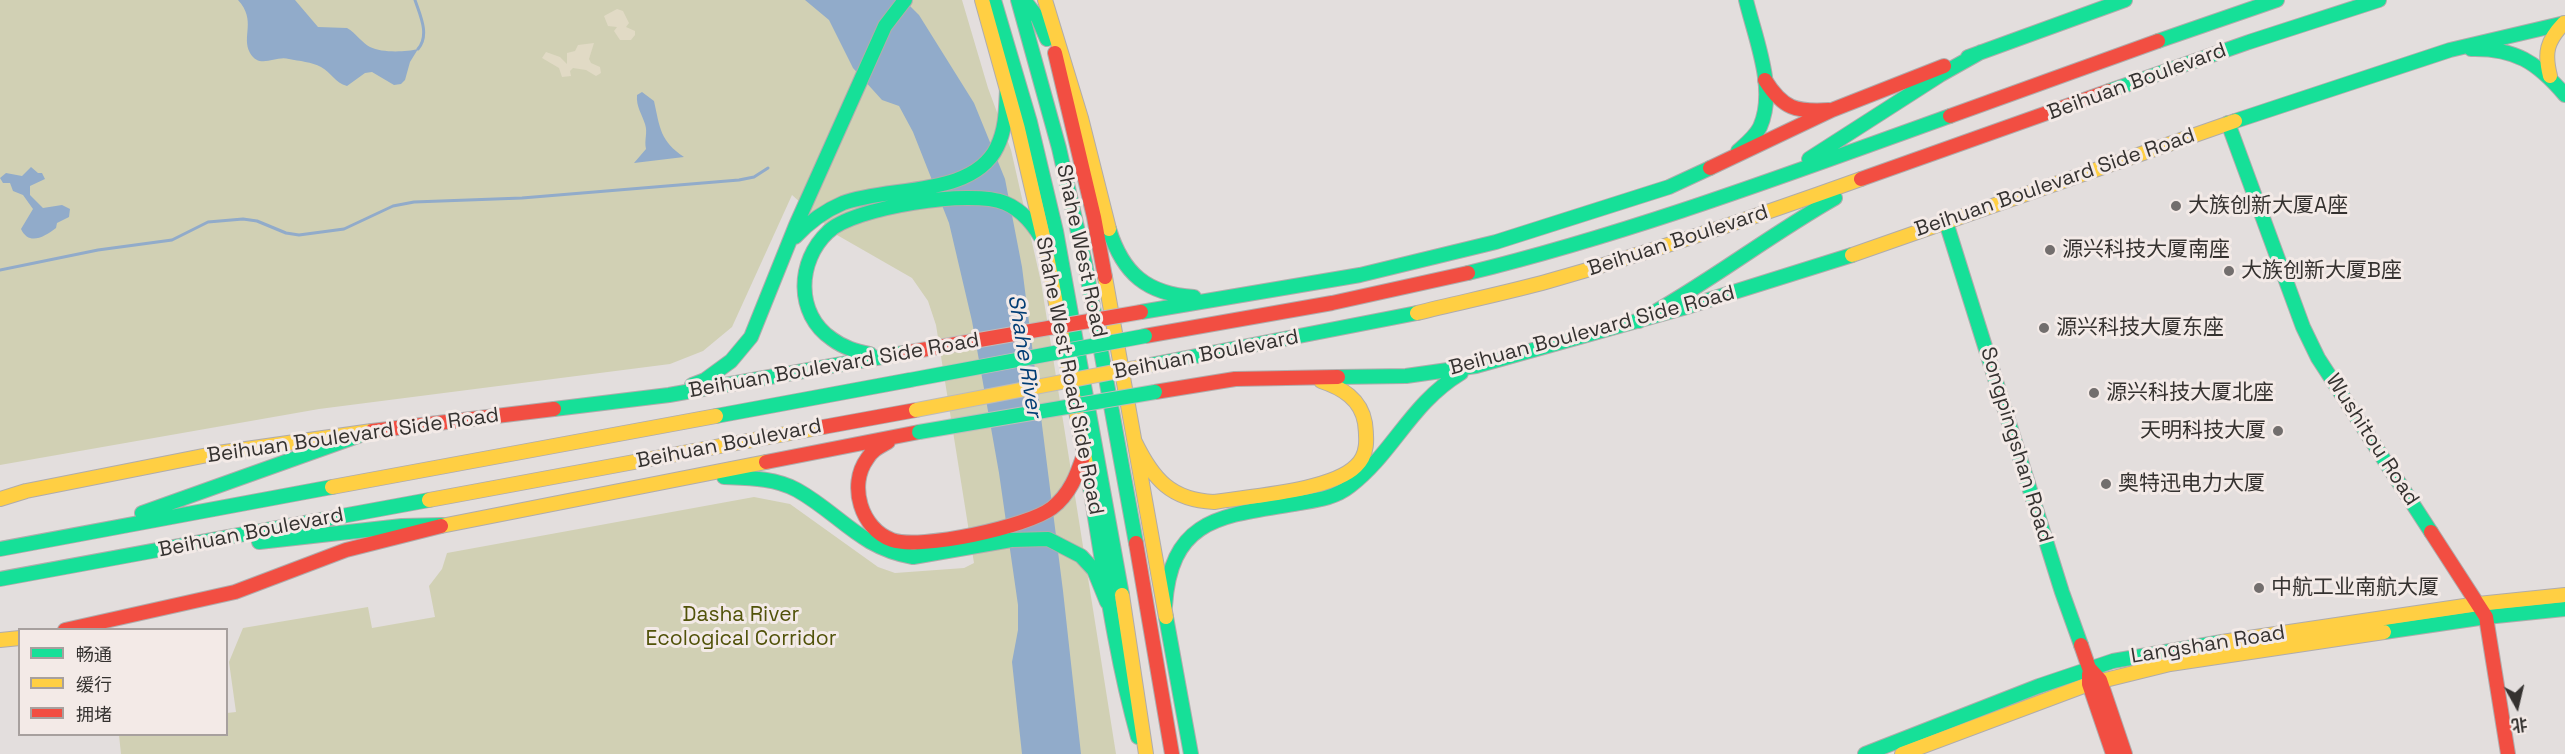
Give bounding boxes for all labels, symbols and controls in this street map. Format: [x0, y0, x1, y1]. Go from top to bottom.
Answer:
street label: Beihuan Boulevard [2044, 38, 2230, 126]
street label: Beihuan Boulevard Side Road [1912, 123, 2198, 243]
street label: Shahe West Road [1050, 162, 1112, 340]
place label: 大族创新大厦A座 [2188, 193, 2348, 219]
marker: 大族创新大厦A座 [2169, 199, 2183, 213]
street label: Beihuan Boulevard [1585, 200, 1771, 282]
street label: Shahe West Road Side Road [1030, 235, 1108, 517]
place label: 源兴科技大厦南座 [2062, 237, 2230, 263]
marker: 源兴科技大厦南座 [2043, 243, 2057, 257]
place label: 大族创新大厦B座 [2241, 258, 2402, 284]
marker: 大族创新大厦B座 [2222, 264, 2236, 278]
street label: Beihuan Boulevard Side Road [1446, 281, 1738, 381]
water label: Shahe River [1001, 293, 1047, 419]
place label: 源兴科技大厦东座 [2056, 315, 2224, 341]
marker: 源兴科技大厦东座 [2037, 321, 2051, 335]
street label: Beihuan Boulevard [1111, 325, 1301, 385]
street label: Beihuan Boulevard Side Road [687, 328, 981, 404]
street label: Songpingshan Road [1974, 344, 2058, 546]
street label: Wushitou Road [2320, 369, 2424, 511]
place label: 源兴科技大厦北座 [2106, 380, 2274, 406]
marker: 源兴科技大厦北座 [2087, 386, 2101, 400]
street label: Beihuan Boulevard Side Road [205, 403, 501, 469]
street label: Beihuan Boulevard [634, 414, 824, 474]
place label: 天明科技大厦 [2140, 418, 2266, 444]
marker: 天明科技大厦 [2271, 424, 2285, 438]
place label: 奥特迅电力大厦 [2118, 471, 2265, 497]
marker: 奥特迅电力大厦 [2099, 477, 2113, 491]
street label: Beihuan Boulevard [156, 503, 346, 563]
place label: 中航工业南航大厦 [2271, 575, 2439, 601]
marker: 中航工业南航大厦 [2252, 581, 2266, 595]
park label: Dasha River Ecological Corridor [645, 602, 837, 652]
street label: Langshan Road [2129, 620, 2287, 670]
legend [18, 628, 228, 736]
text: 畅通 [76, 643, 112, 666]
text: 缓行 [76, 673, 112, 696]
north arrow [2487, 676, 2547, 736]
text: 拥堵 [76, 703, 112, 726]
text: 北 [2510, 713, 2529, 736]

